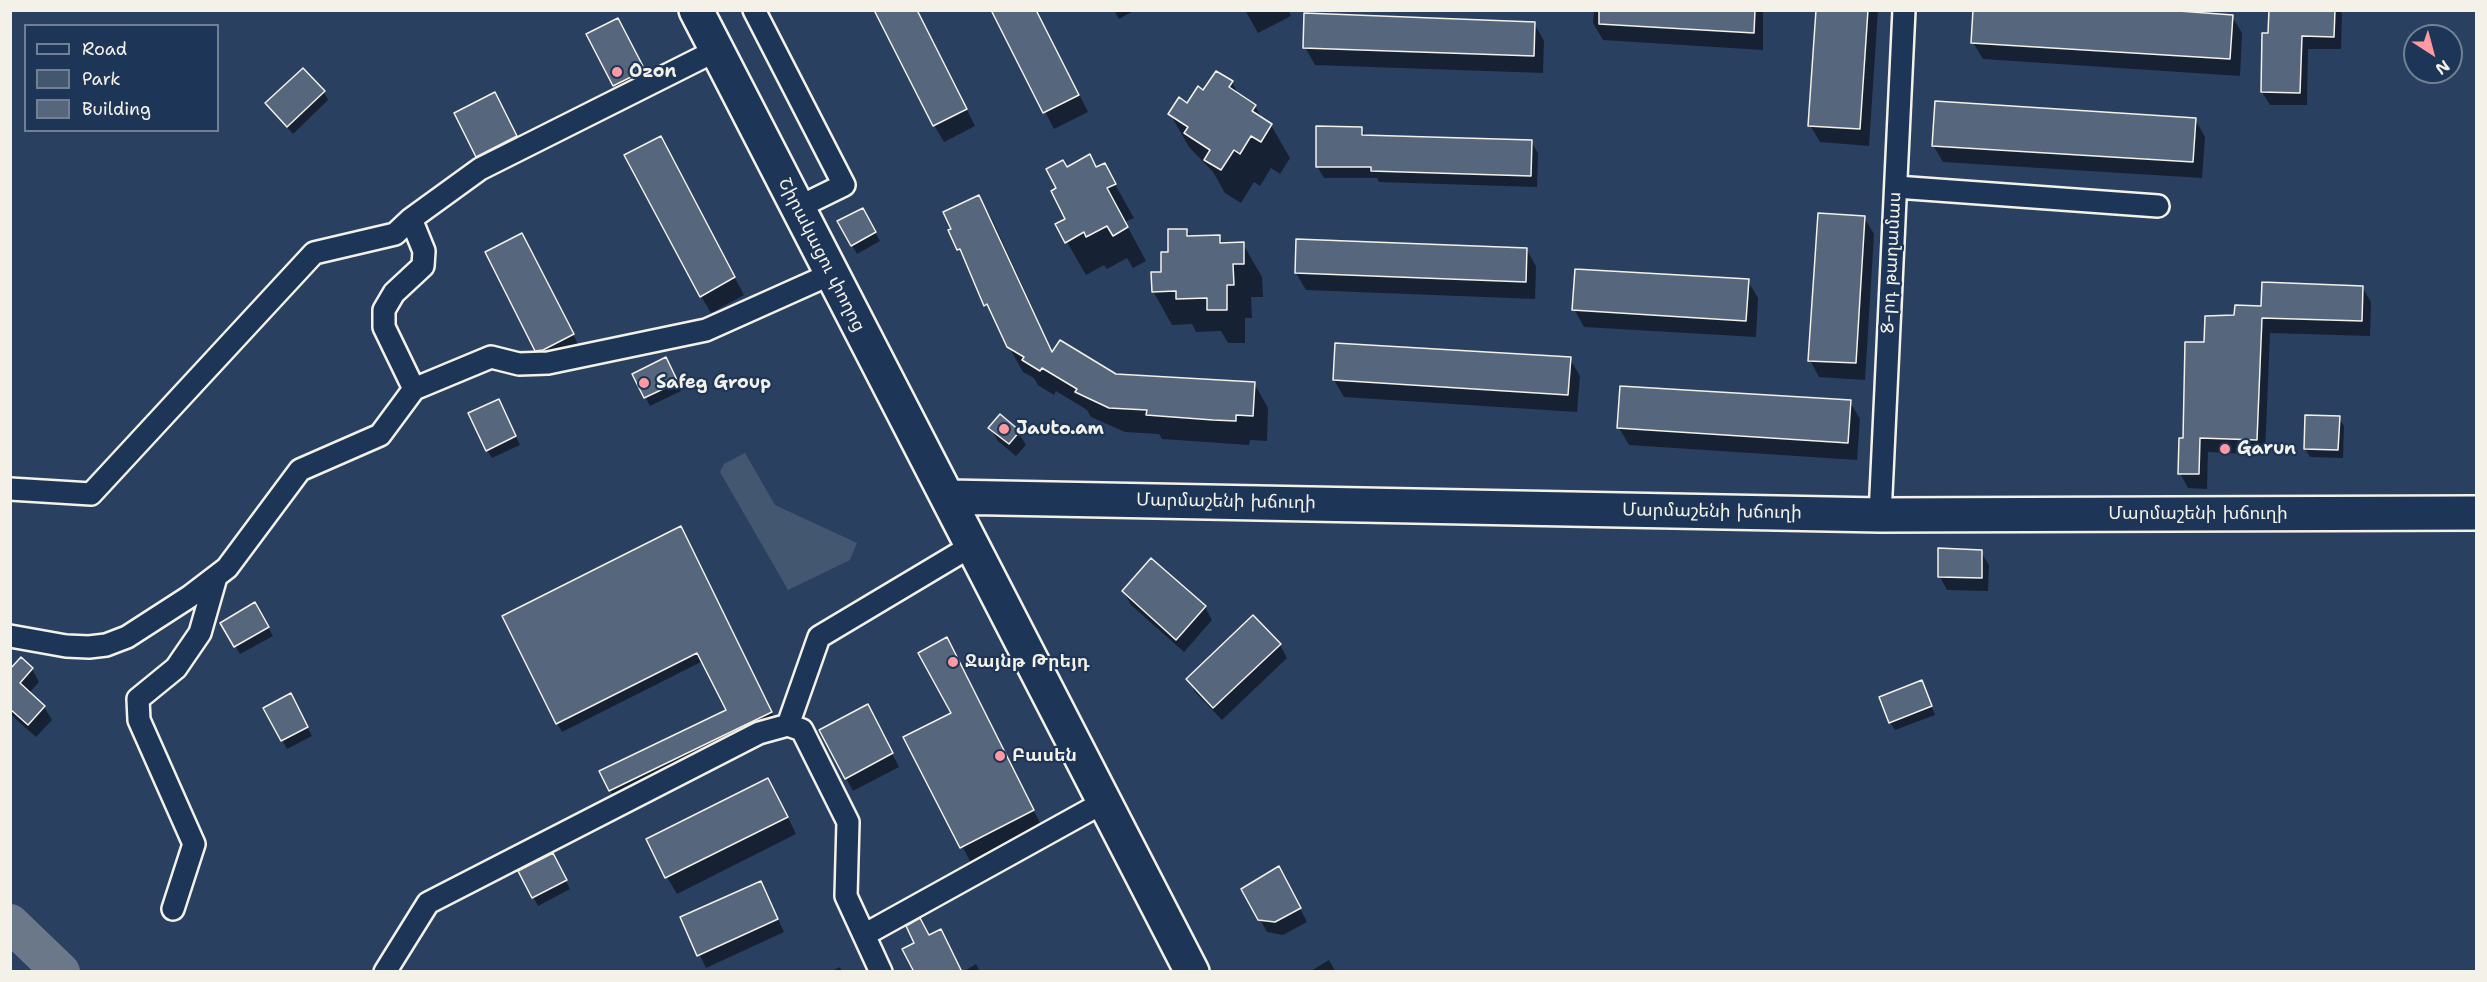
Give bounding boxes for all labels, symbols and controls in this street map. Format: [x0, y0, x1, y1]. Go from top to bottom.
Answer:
legend [24, 24, 219, 132]
north arrow [2403, 24, 2463, 84]
text: Road [82, 37, 127, 61]
text: N [2431, 55, 2454, 80]
place label: Ozon [629, 61, 676, 83]
marker: Ozon [610, 65, 624, 79]
text: Park [82, 67, 121, 91]
text: Building [82, 97, 151, 121]
street label: Շիրակացու փողոց [773, 174, 869, 336]
street label: 8-րդ թաղամաս [1877, 191, 1907, 335]
place label: Safeg Group [656, 372, 771, 394]
marker: Safeg Group [637, 376, 651, 390]
place label: Jauto.am [1016, 418, 1104, 440]
marker: Jauto.am [997, 422, 1011, 436]
place label: Garun [2237, 438, 2296, 460]
marker: Garun [2218, 442, 2232, 456]
street label: Մարմաշենի խճուղի [1136, 490, 1316, 514]
street label: Մարմաշենի խճուղի [1622, 500, 1802, 524]
street label: Մարմաշենի խճուղի [2108, 503, 2288, 525]
place label: Ջայնթ Թրեյդ [965, 651, 1090, 673]
marker: Ջայնթ Թրեյդ [946, 655, 960, 669]
place label: Բասեն [1012, 745, 1077, 767]
marker: Բասեն [993, 749, 1007, 763]

